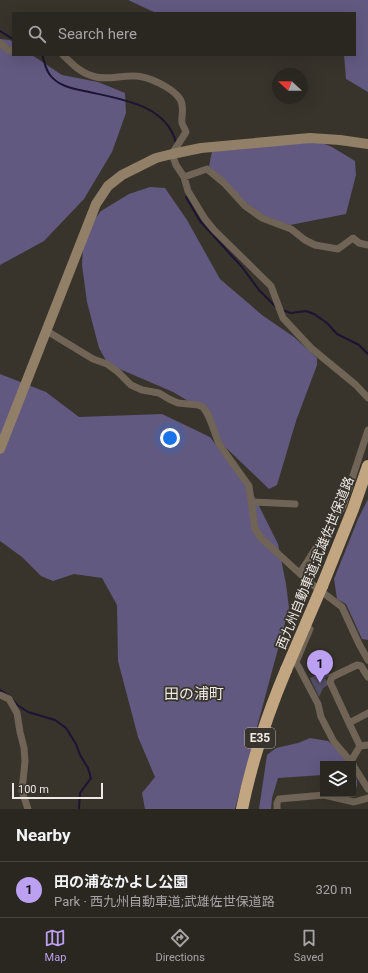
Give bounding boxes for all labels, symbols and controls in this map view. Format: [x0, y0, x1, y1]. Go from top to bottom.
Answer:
search box [12, 12, 356, 56]
icon: search [26, 23, 48, 45]
text: Search here [58, 25, 137, 43]
north arrow [272, 68, 308, 104]
your location [160, 428, 180, 448]
street label: 西九州自動車道;武雄佐世保道路 [273, 475, 357, 651]
pin: 1 [307, 650, 333, 683]
district label: 田の浦町 [164, 685, 224, 703]
road number: E35 [245, 728, 275, 748]
map controls [320, 761, 356, 797]
button: layers [320, 761, 356, 797]
scale bar [12, 781, 103, 800]
text: 100 m [18, 783, 49, 796]
text: Nearby [16, 825, 71, 845]
text: 田の浦なかよし公園 [54, 873, 188, 891]
text: 1 [25, 882, 33, 897]
text: 320 m [315, 882, 352, 897]
text: Park · 西九州自動車道;武雄佐世保道路 [54, 894, 275, 909]
tab: Map [44, 927, 66, 964]
tab: Directions [155, 927, 205, 964]
tab: Saved [294, 927, 324, 964]

